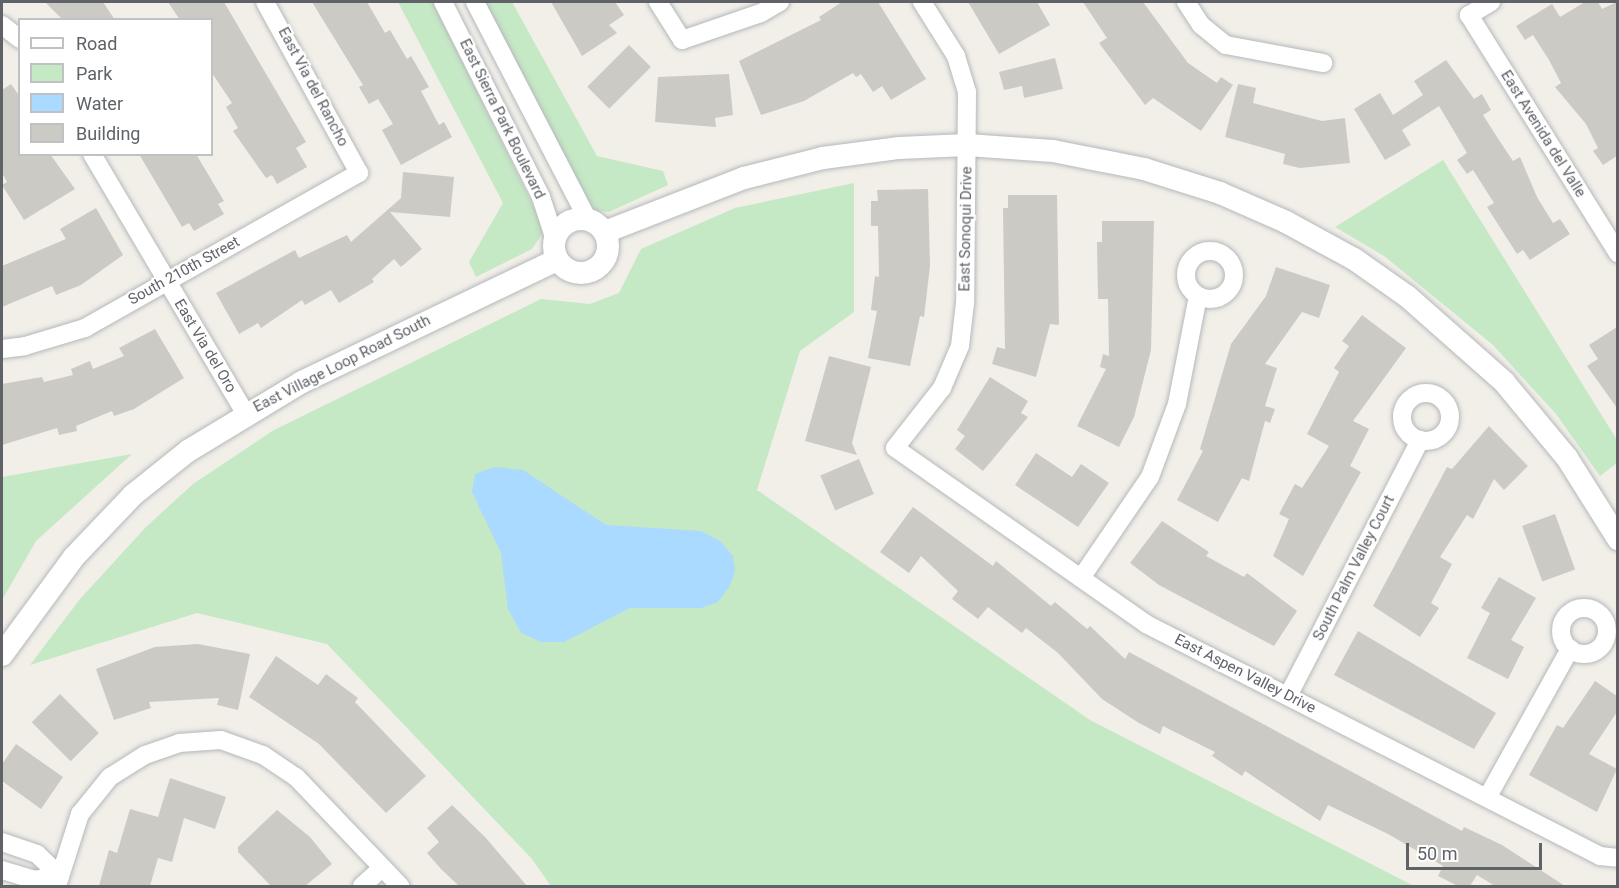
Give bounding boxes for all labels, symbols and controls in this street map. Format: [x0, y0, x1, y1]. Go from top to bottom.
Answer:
legend [18, 18, 213, 156]
street label: East Via del Rancho [274, 24, 352, 150]
text: Road [76, 33, 117, 54]
street label: East Sierra Park Boulevard [455, 36, 549, 202]
text: Park [76, 63, 112, 84]
street label: East Avenida del Valle [1497, 67, 1589, 201]
text: Water [76, 93, 123, 114]
text: Building [76, 123, 140, 144]
street label: East Sonoqui Drive [956, 166, 976, 292]
street label: South 210th Street [125, 233, 243, 309]
street label: East Via del Oro [170, 296, 240, 396]
street label: East Village Loop Road South [251, 311, 433, 417]
street label: South Palm Valley Court [1309, 492, 1399, 644]
street label: East Aspen Valley Drive [1171, 631, 1319, 717]
scale bar [1409, 831, 1546, 869]
text: 50 m [1417, 843, 1457, 864]

